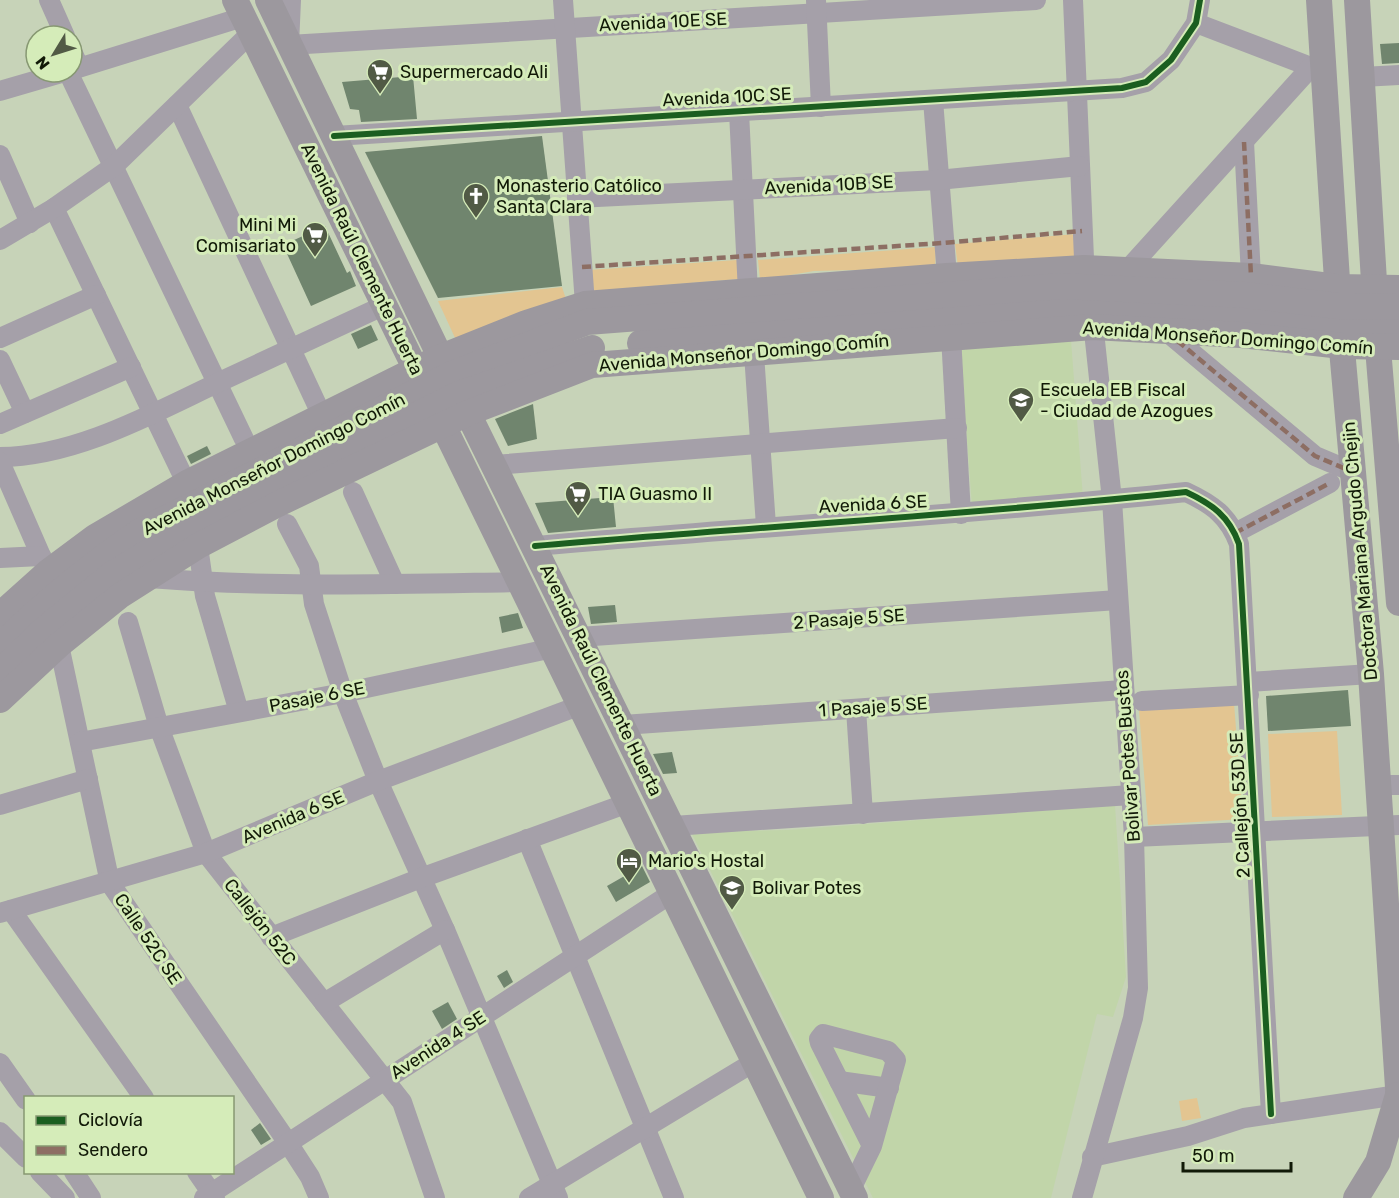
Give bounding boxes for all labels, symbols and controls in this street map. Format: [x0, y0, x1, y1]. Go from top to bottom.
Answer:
street label: Avenida 10E SE [598, 8, 728, 36]
north arrow [24, 24, 84, 84]
text: N [32, 53, 54, 73]
supermarket icon: Supermercado Ali [365, 57, 395, 95]
place label: Supermercado Ali [400, 61, 548, 83]
street label: Avenida 10C SE [662, 83, 792, 111]
street label: Avenida Raúl Clemente Huerta [296, 139, 428, 379]
street label: Avenida 10B SE [764, 171, 894, 199]
place label: Monasterio Católico Santa Clara [496, 175, 662, 218]
church icon: Monasterio Católico Santa Clara [461, 181, 491, 219]
place label: Mini Mi Comisariato [196, 214, 296, 257]
supermarket icon: Mini Mi Comisariato [300, 220, 330, 258]
street label: Avenida Monseñor Domingo Comín [1082, 317, 1374, 359]
street label: Avenida Monseñor Domingo Comín [598, 329, 890, 377]
place label: Escuela EB Fiscal - Ciudad de Azogues [1040, 379, 1213, 422]
school or university icon: Escuela EB Fiscal - Ciudad de Azogues [1006, 385, 1036, 423]
street label: Avenida Monseñor Domingo Comín [139, 388, 409, 540]
street label: Doctora Mariana Argudo Chejin [1338, 421, 1382, 681]
supermarket icon: TIA Guasmo II [563, 479, 593, 517]
place label: TIA Guasmo II [598, 483, 712, 505]
street label: Avenida 6 SE [818, 490, 928, 518]
street label: Avenida Raúl Clemente Huerta [535, 560, 667, 800]
street label: 2 Pasaje 5 SE [792, 604, 906, 634]
street label: Bolivar Potes Bustos [1111, 669, 1145, 843]
street label: Pasaje 6 SE [267, 677, 367, 717]
street label: 1 Pasaje 5 SE [818, 692, 928, 722]
street label: 2 Callejón 53D SE [1225, 731, 1255, 879]
street label: Avenida 6 SE [239, 786, 347, 848]
hotel icon: Mario's Hostal [614, 846, 644, 884]
place label: Mario's Hostal [648, 850, 764, 872]
school or university icon: Bolivar Potes [717, 873, 747, 911]
street label: Callejón 52C [219, 874, 301, 970]
place label: Bolivar Potes [752, 877, 861, 899]
street label: Calle 52C SE [110, 889, 186, 989]
street label: Avenida 4 SE [386, 1006, 490, 1084]
legend [24, 1096, 234, 1174]
text: Ciclovía [78, 1109, 143, 1131]
scale bar [1183, 1135, 1291, 1173]
text: Sendero [78, 1139, 148, 1161]
text: 50 m [1192, 1145, 1235, 1167]

